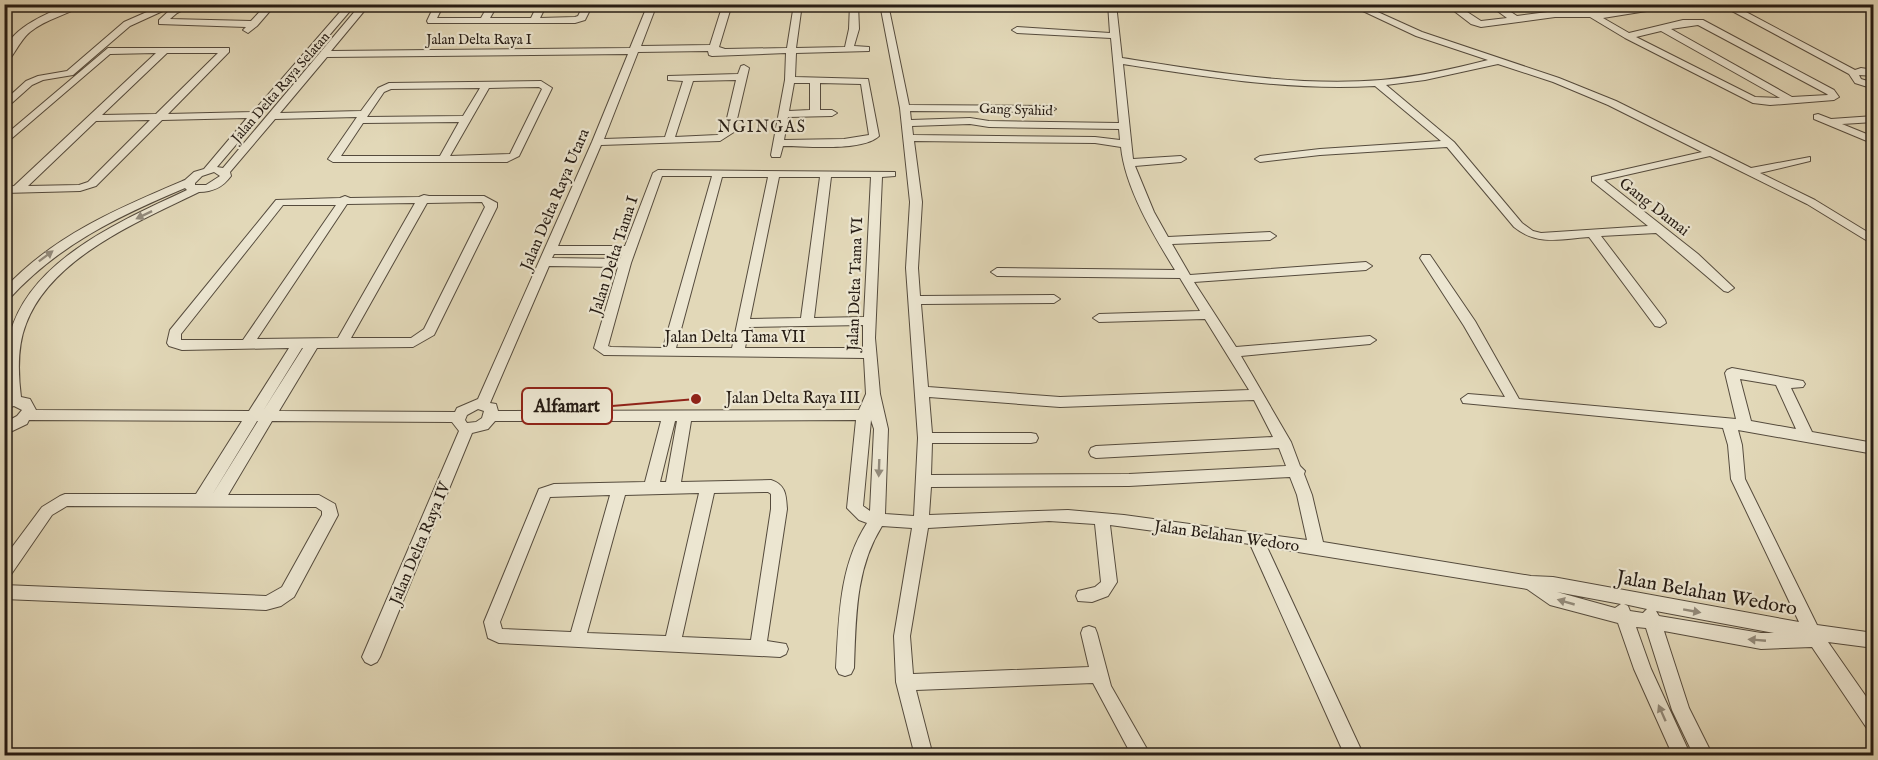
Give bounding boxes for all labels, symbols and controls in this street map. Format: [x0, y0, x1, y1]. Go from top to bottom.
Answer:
street label: Jalan Delta Raya Selatan [226, 28, 334, 148]
street label: Jalan Delta Raya I [424, 31, 532, 49]
street label: Gang Syahid [979, 100, 1054, 120]
district label: NGINGAS [718, 118, 807, 138]
street label: Jalan Delta Raya Utara [516, 126, 595, 276]
street label: Gang Damai [1615, 174, 1693, 241]
street label: Jalan Delta Tama I [586, 194, 644, 319]
one-way arrow [136, 210, 153, 220]
street label: Jalan Delta Tama VI [844, 217, 868, 354]
one-way arrow [39, 251, 54, 263]
street label: Jalan Delta Tama VII [662, 328, 806, 348]
callout: Alfamart [522, 388, 612, 424]
street label: Jalan Delta Raya III [724, 389, 860, 409]
text: Alfamart [533, 396, 601, 419]
one-way arrow [875, 458, 884, 477]
street label: Jalan Delta Raya IV [385, 479, 456, 610]
street label: Jalan Belahan Wedoro [1151, 517, 1301, 557]
street label: Jalan Belahan Wedoro [1612, 565, 1799, 622]
one-way arrow [1557, 597, 1575, 606]
one-way arrow [1682, 607, 1701, 616]
one-way arrow [1748, 635, 1767, 645]
one-way arrow [1657, 704, 1666, 721]

